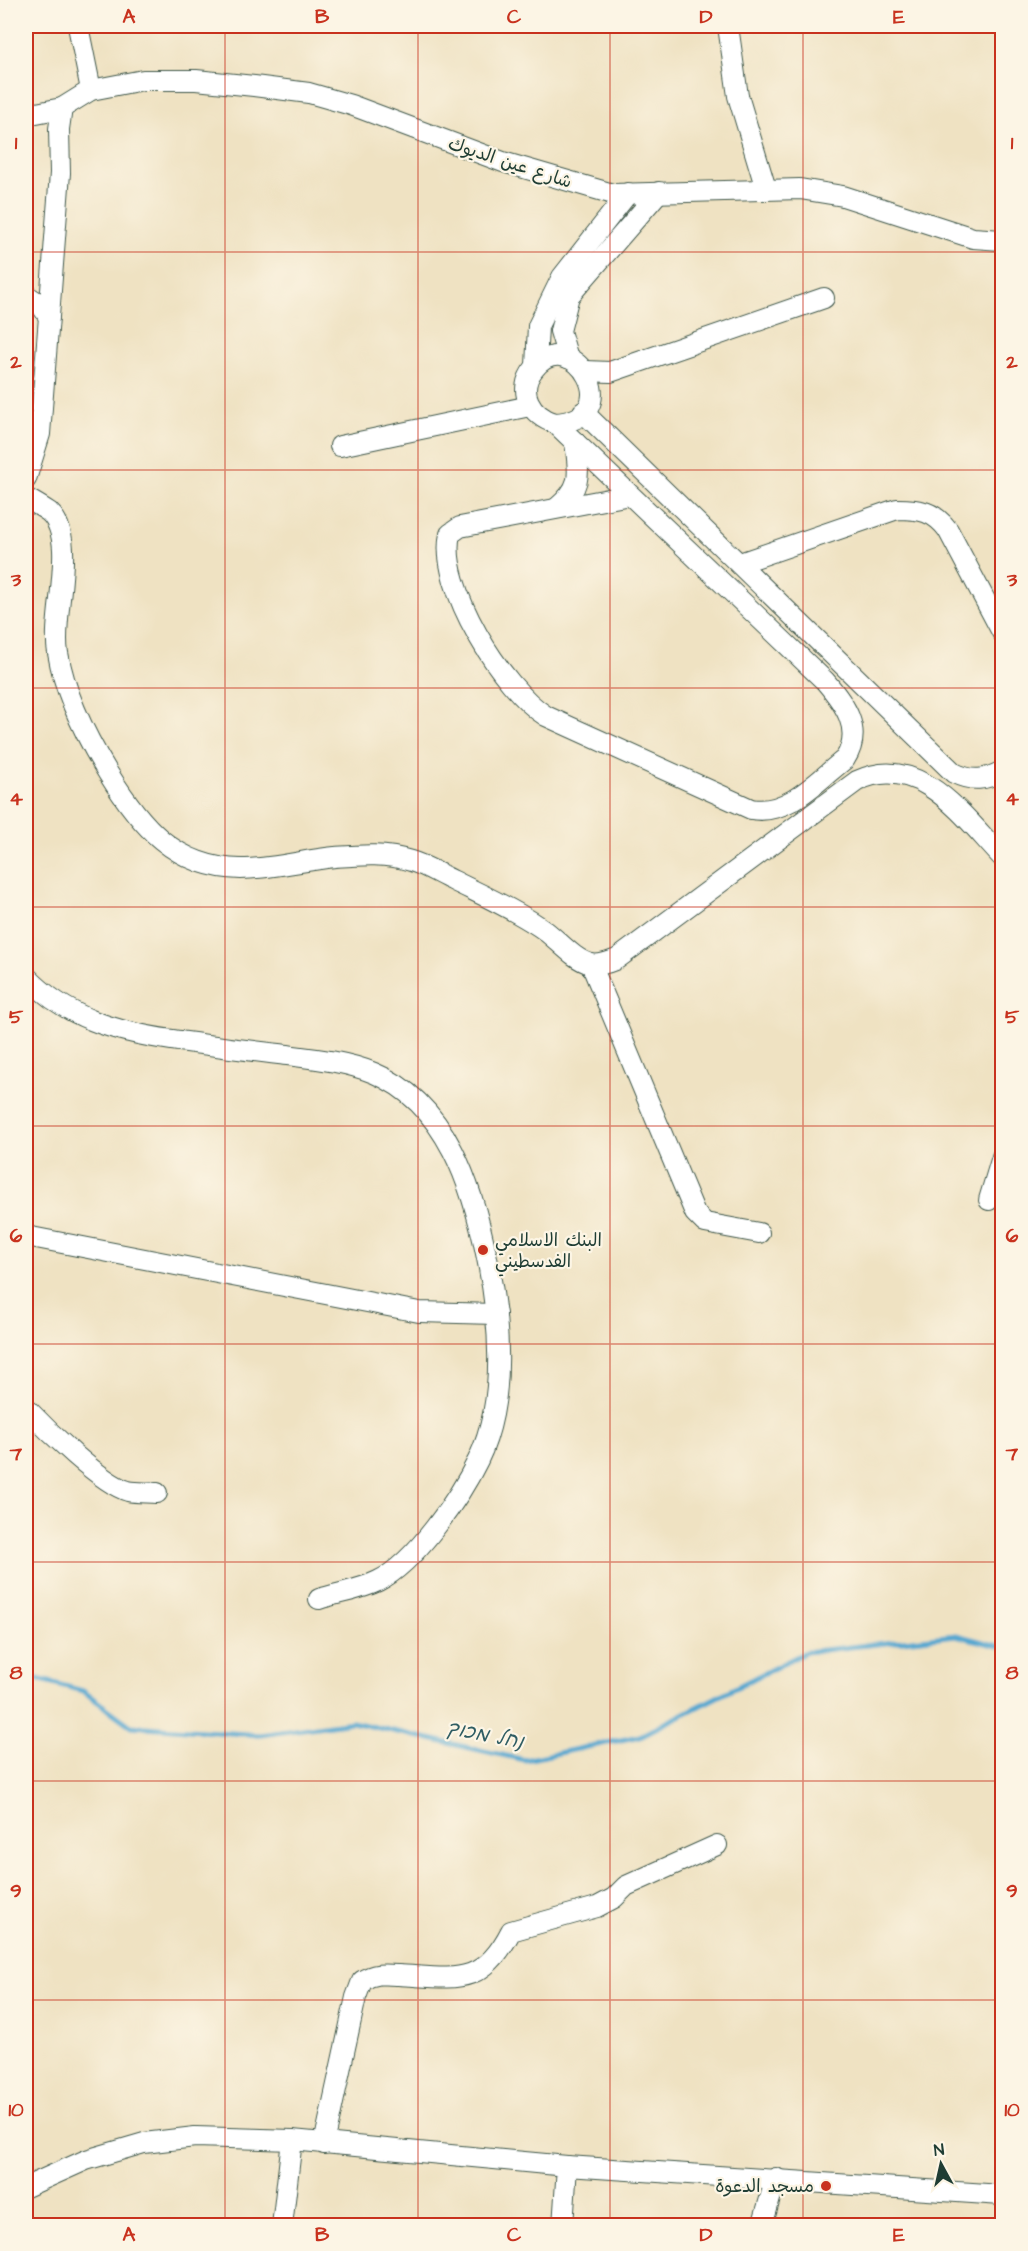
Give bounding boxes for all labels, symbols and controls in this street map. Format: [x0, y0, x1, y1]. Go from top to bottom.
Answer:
text: A [123, 3, 136, 31]
text: B [315, 3, 330, 31]
text: C [507, 3, 522, 31]
text: D [700, 3, 713, 31]
text: E [893, 3, 905, 31]
text: 1 [15, 129, 18, 157]
text: 1 [1011, 129, 1014, 157]
street label: شارع عين الديوك [445, 131, 575, 195]
text: 2 [9, 348, 22, 376]
text: 2 [1005, 348, 1018, 376]
text: 3 [10, 566, 22, 594]
text: 3 [1006, 566, 1018, 594]
text: 4 [9, 785, 23, 813]
text: 4 [1005, 785, 1019, 813]
text: 5 [9, 1003, 24, 1031]
text: 5 [1005, 1003, 1020, 1031]
text: 6 [10, 1222, 23, 1250]
text: 6 [1006, 1222, 1019, 1250]
place label: البنك الاسلامي الفدسطيني [495, 1228, 602, 1277]
marker: البنك الاسلامي الفدسطيني [476, 1243, 490, 1257]
text: 7 [9, 1440, 23, 1468]
text: 7 [1005, 1440, 1019, 1468]
text: 8 [10, 1659, 23, 1687]
text: 8 [1006, 1659, 1019, 1687]
water label: נחל מכוך [444, 1714, 527, 1756]
text: 9 [10, 1877, 22, 1905]
text: 9 [1006, 1877, 1018, 1905]
text: 10 [8, 2096, 24, 2124]
text: 10 [1004, 2096, 1020, 2124]
north arrow [911, 2134, 971, 2194]
text: N [933, 2139, 946, 2162]
place label: مسجد الدعوة [715, 2174, 814, 2199]
marker: مسجد الدعوة [819, 2179, 833, 2193]
text: A [123, 2221, 136, 2249]
text: B [315, 2221, 330, 2249]
text: C [507, 2221, 522, 2249]
text: D [700, 2221, 713, 2249]
text: E [893, 2221, 905, 2249]

